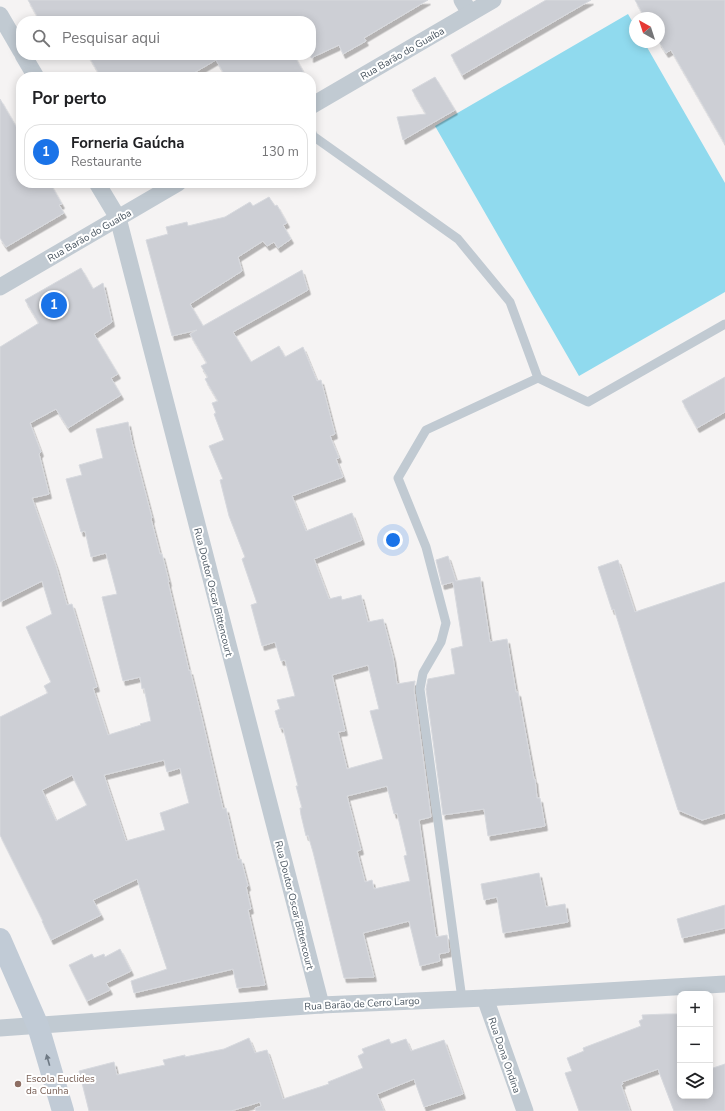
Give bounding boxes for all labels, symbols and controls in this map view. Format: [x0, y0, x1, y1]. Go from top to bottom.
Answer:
north arrow [629, 12, 665, 48]
search box [16, 16, 316, 60]
street label: Rua Barão do Guaíba [358, 24, 447, 84]
icon: search [30, 27, 52, 49]
text: Pesquisar aqui [62, 28, 160, 48]
text: Por perto [32, 87, 107, 110]
text: Forneria Gaúcha [71, 133, 185, 153]
text: 1 [42, 143, 50, 161]
text: 130 m [261, 143, 299, 161]
text: Restaurante [71, 153, 142, 171]
street label: Rua Barão do Guaíba [45, 206, 134, 266]
pin: 1 [41, 290, 67, 320]
street label: Rua Doutor Oscar Bittencourt [190, 526, 236, 659]
your location [383, 530, 403, 550]
street label: Rua Doutor Oscar Bittencourt [271, 839, 317, 972]
map controls [677, 991, 713, 1099]
button: + [677, 991, 713, 1027]
street label: Rua Barão de Cerro Largo [304, 994, 421, 1014]
street label: Rua Dona Ondina [485, 1016, 524, 1095]
button: − [677, 1027, 713, 1063]
one-way arrow [45, 1054, 51, 1066]
button: layers [677, 1063, 713, 1099]
place label: Escola Euclides da Cunha [26, 1072, 95, 1098]
marker: Escola Euclides da Cunha [13, 1079, 23, 1089]

